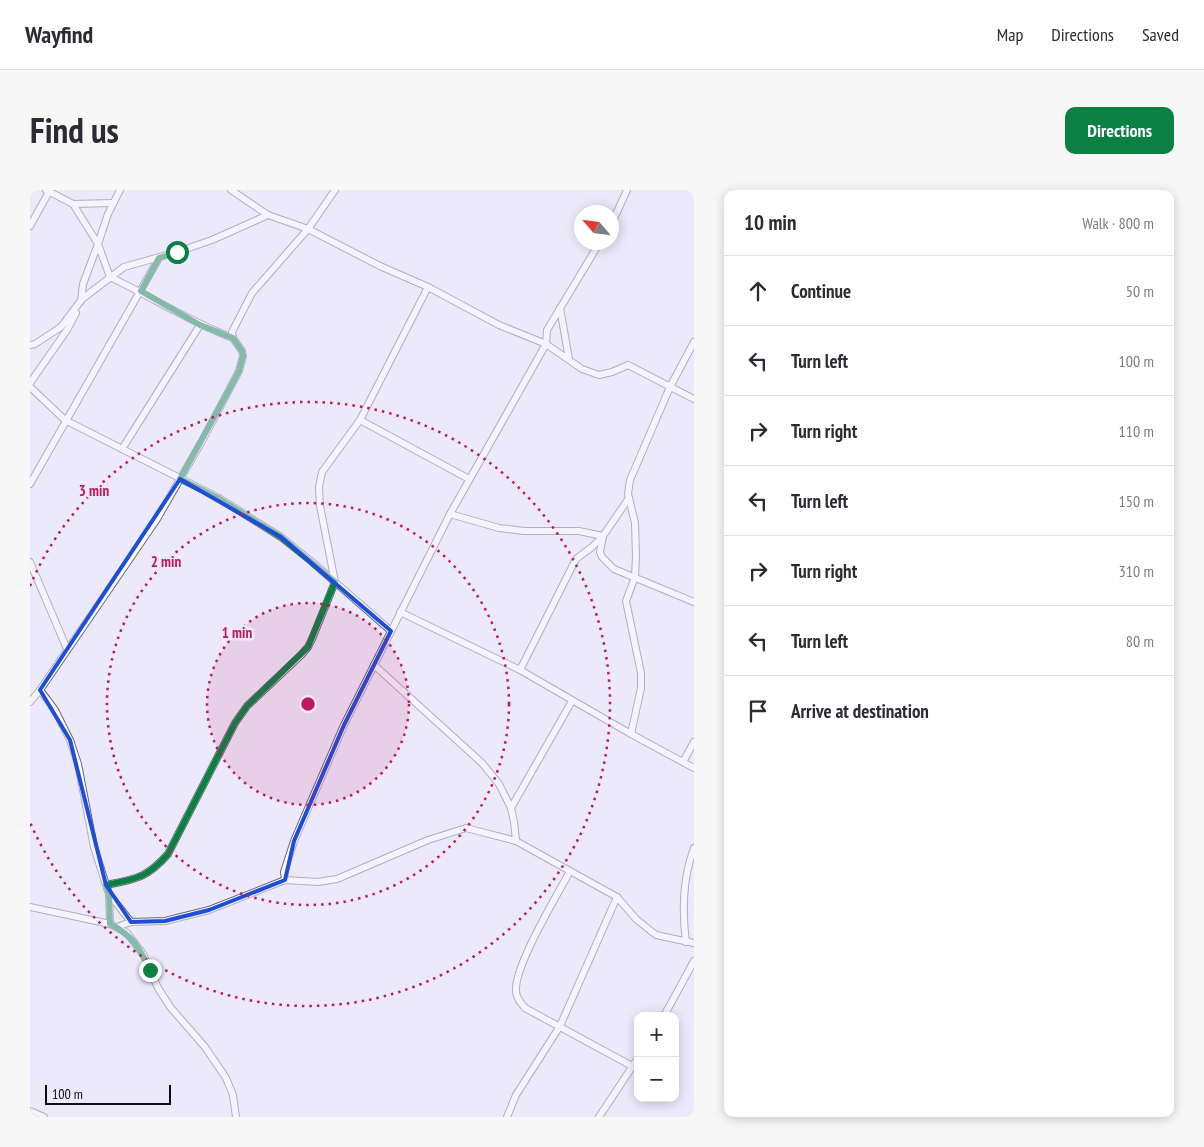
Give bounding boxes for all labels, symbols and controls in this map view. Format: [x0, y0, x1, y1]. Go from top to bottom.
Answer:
text: Wayfind [25, 19, 93, 50]
text: Map [997, 23, 1023, 46]
text: Directions [1051, 23, 1114, 46]
text: Saved [1142, 23, 1179, 46]
text: Find us [30, 107, 119, 153]
button: Directions [1065, 107, 1174, 154]
north arrow [574, 205, 619, 250]
text: 10 min [744, 209, 796, 236]
text: Walk · 800 m [1082, 213, 1154, 233]
route start [166, 241, 189, 264]
icon: ahead [744, 277, 772, 305]
text: Continue [791, 279, 851, 303]
text: 50 m [1126, 281, 1154, 301]
icon: left [744, 347, 772, 375]
text: Turn left [791, 349, 848, 373]
text: 100 m [1119, 351, 1154, 371]
icon: right [744, 417, 772, 445]
text: Turn right [791, 419, 857, 443]
text: 110 m [1119, 421, 1154, 441]
text: 3 min [79, 481, 109, 500]
icon: left [744, 487, 772, 515]
text: Turn left [791, 489, 848, 513]
text: 150 m [1119, 491, 1154, 511]
text: 2 min [151, 552, 181, 571]
icon: right [744, 557, 772, 585]
text: Turn right [791, 559, 857, 583]
text: 310 m [1119, 561, 1154, 581]
text: 1 min [222, 623, 252, 642]
icon: left [744, 627, 772, 655]
text: Turn left [791, 629, 848, 653]
text: 80 m [1126, 631, 1154, 651]
centre of rings [299, 695, 317, 713]
icon: arrive [744, 697, 772, 725]
text: Arrive at destination [791, 699, 929, 723]
route end [139, 959, 162, 982]
map controls [634, 1012, 679, 1102]
button: + [634, 1012, 679, 1057]
button: − [634, 1057, 679, 1102]
scale bar [45, 1082, 171, 1105]
text: 100 m [52, 1085, 83, 1103]

